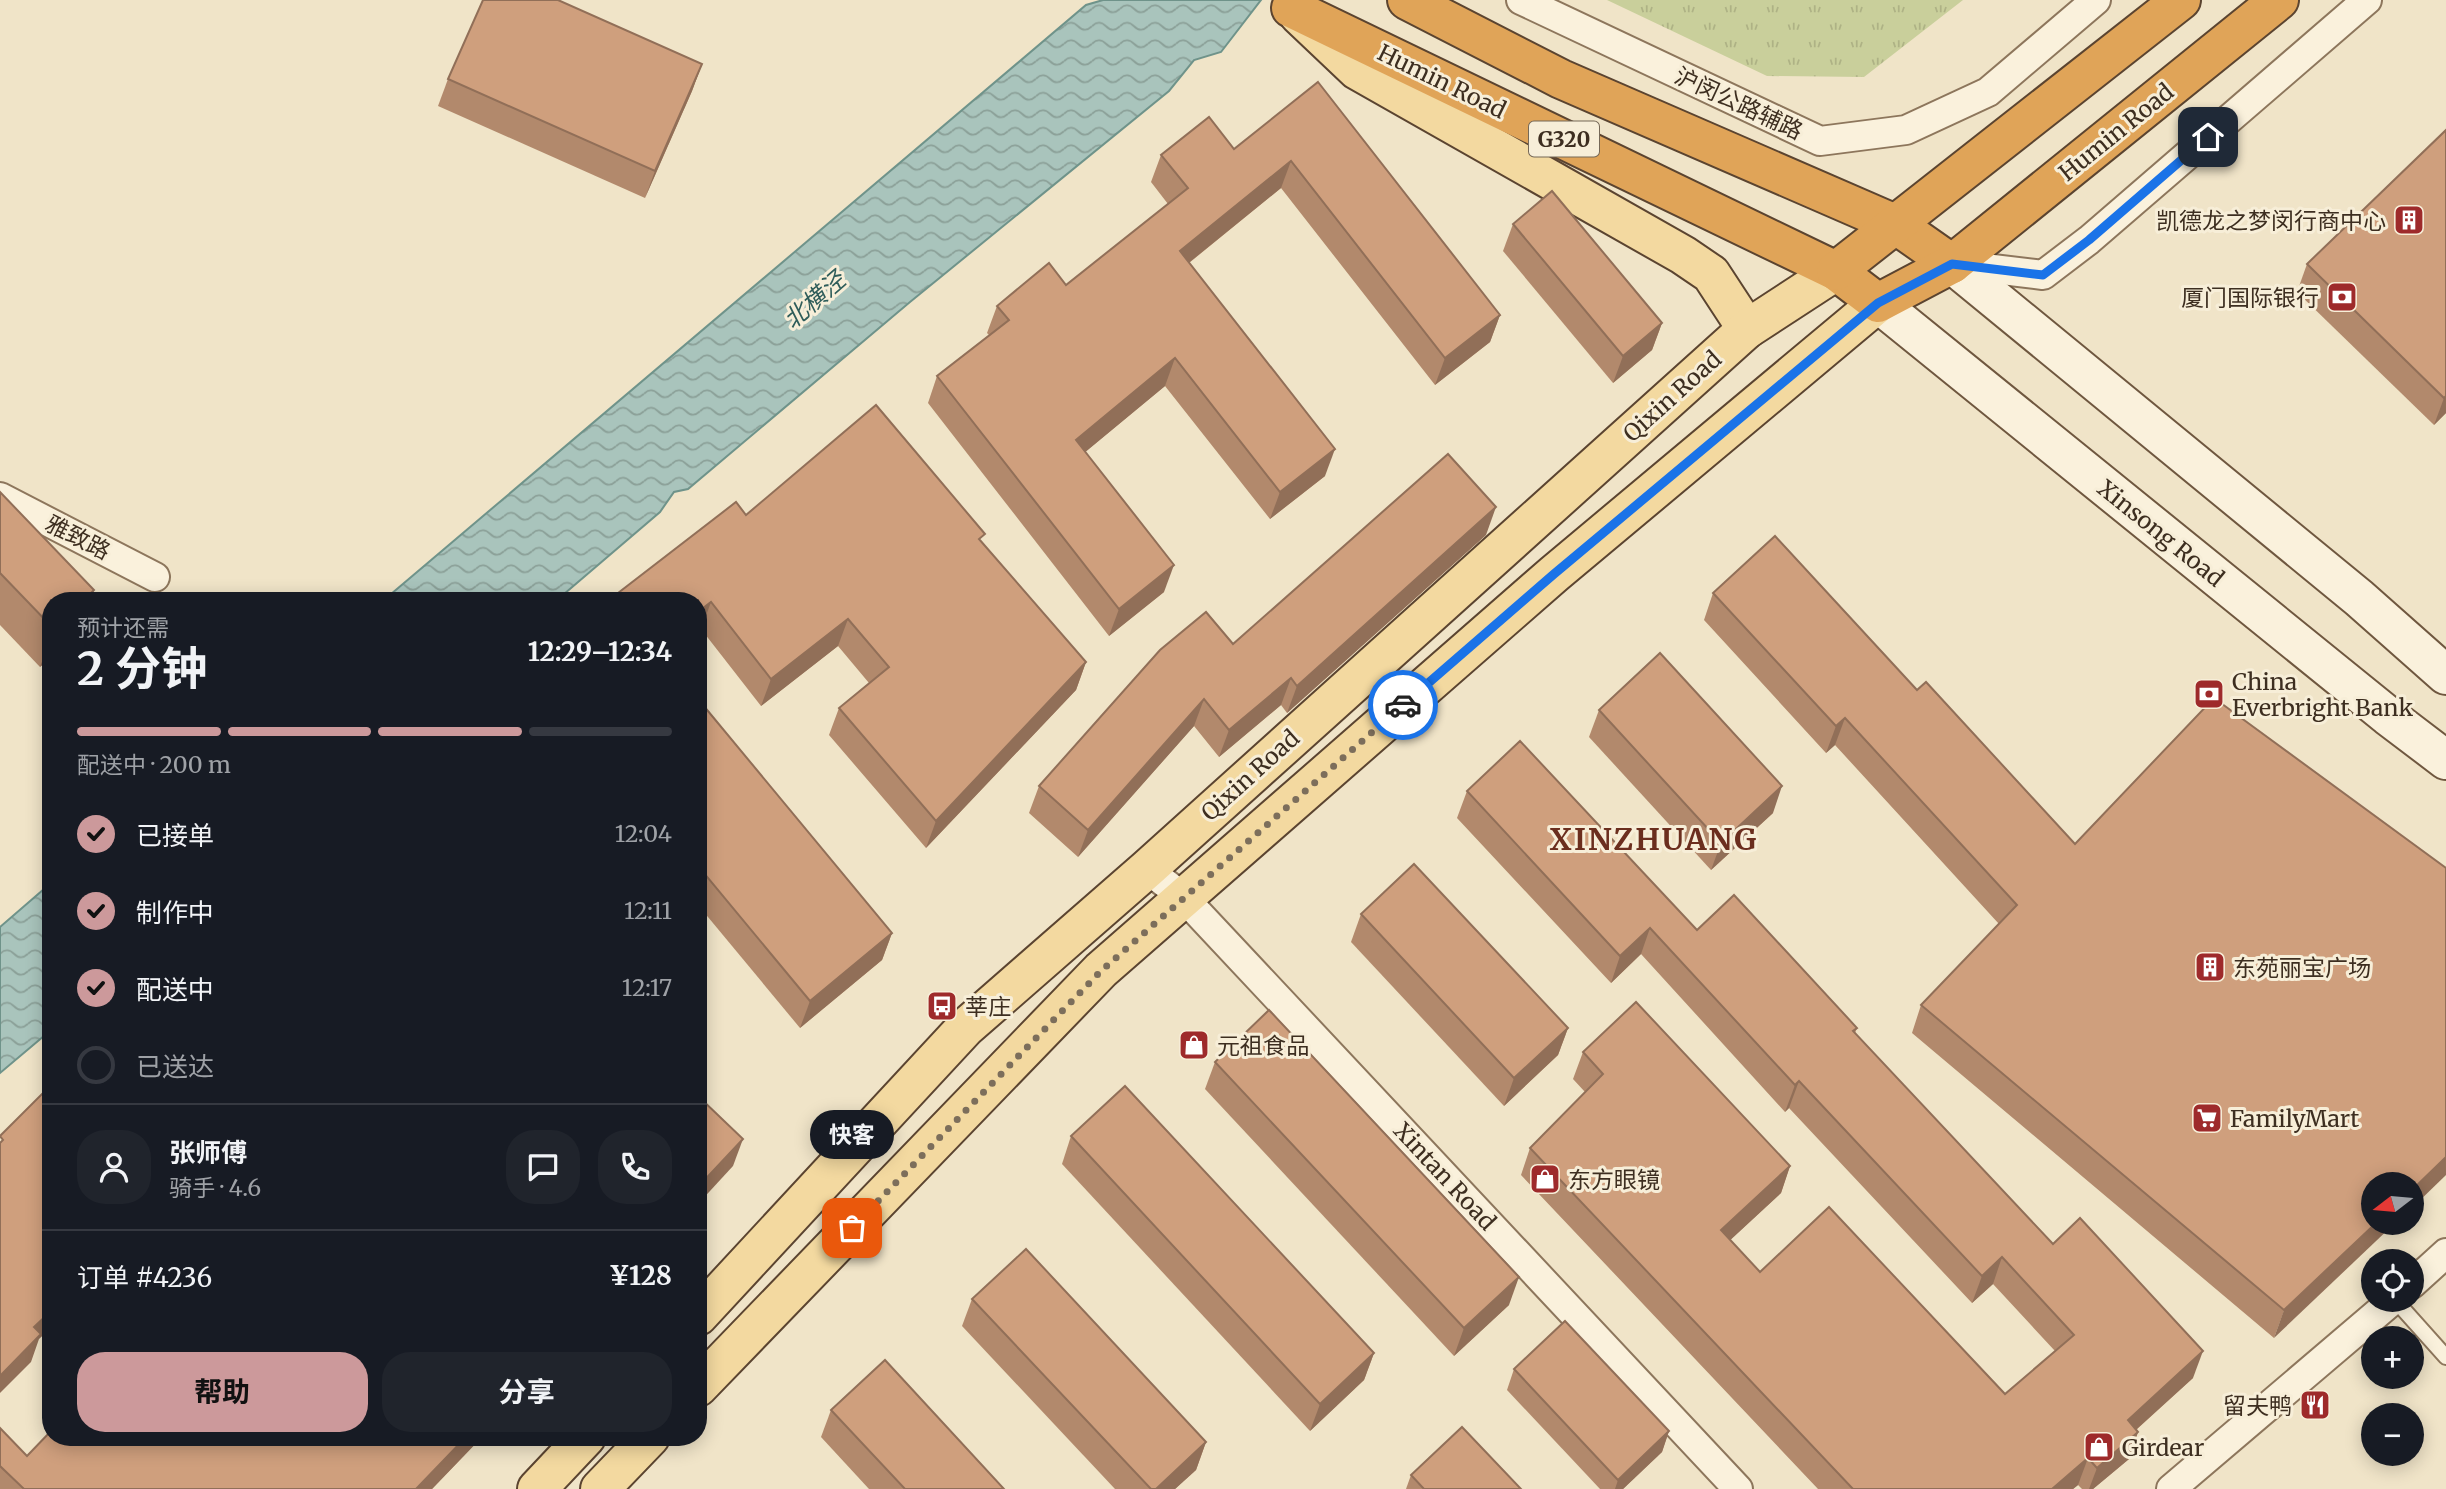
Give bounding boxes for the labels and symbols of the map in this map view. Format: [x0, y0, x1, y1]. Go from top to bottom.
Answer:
street label: Humin Road [1373, 37, 1511, 125]
street label: 沪闵公路辅路 [1670, 61, 1808, 145]
street label: Humin Road [2053, 77, 2179, 187]
pin [2178, 107, 2238, 167]
road number: G320 [1529, 122, 1599, 156]
building icon: 凯德龙之梦闵行商中心 [2392, 203, 2426, 237]
place label: 凯德龙之梦闵行商中心 [2156, 206, 2386, 235]
water label: 北横泾 [777, 263, 853, 335]
bank icon: 厦门国际银行 [2325, 280, 2359, 314]
place label: 厦门国际银行 [2181, 283, 2319, 312]
street label: Qixin Road [1617, 344, 1727, 448]
street label: Xinsong Road [2092, 473, 2230, 593]
street label: 雅致路 [41, 508, 115, 566]
place label: China Everbright Bank [2232, 667, 2414, 722]
courier [1368, 670, 1438, 740]
bank icon: China Everbright Bank [2192, 677, 2226, 711]
street label: Qixin Road [1195, 723, 1305, 827]
district label: XINZHUANG [1550, 820, 1758, 858]
building icon: 东苑丽宝广场 [2193, 950, 2227, 984]
place label: 东苑丽宝广场 [2233, 953, 2371, 982]
bus stop icon: 莘庄 [925, 989, 959, 1023]
place label: 莘庄 [965, 992, 1011, 1021]
shop icon: 元祖食品 [1177, 1028, 1211, 1062]
place label: 元祖食品 [1217, 1031, 1309, 1060]
supermarket icon: FamilyMart [2190, 1101, 2224, 1135]
place label: FamilyMart [2230, 1104, 2359, 1133]
callout: 快客 [810, 1109, 894, 1158]
street label: Xintan Road [1388, 1116, 1502, 1236]
shop icon: 东方眼镜 [1528, 1162, 1562, 1196]
place label: 东方眼镜 [1568, 1165, 1660, 1194]
north arrow [2361, 1172, 2424, 1236]
pin [822, 1198, 882, 1258]
restaurant icon: 留夫鸭 [2298, 1388, 2332, 1422]
place label: 留夫鸭 [2223, 1391, 2292, 1420]
shop icon: Girdear [2082, 1430, 2116, 1464]
place label: Girdear [2122, 1433, 2204, 1462]

